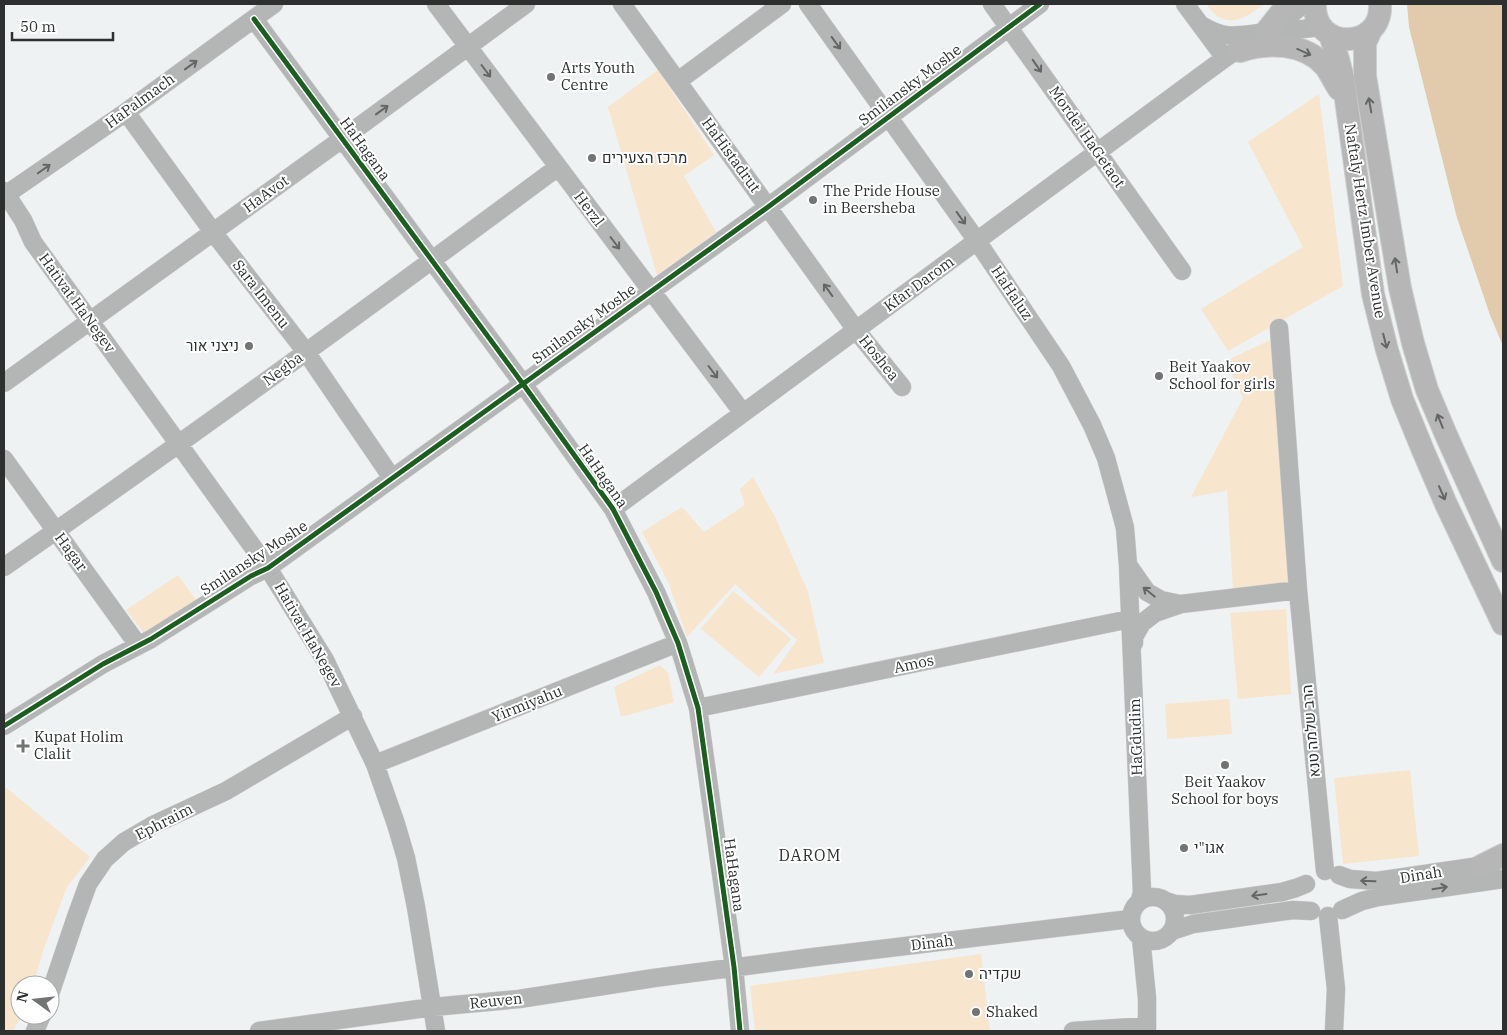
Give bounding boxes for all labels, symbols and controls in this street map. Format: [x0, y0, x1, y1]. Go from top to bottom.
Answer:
scale bar [12, 10, 114, 42]
text: 50 m [20, 17, 56, 36]
one-way arrow [831, 36, 841, 50]
street label: Smilansky Moshe [854, 40, 965, 129]
one-way arrow [1296, 48, 1311, 58]
place label: Arts Youth Centre [561, 58, 635, 94]
one-way arrow [1032, 59, 1042, 73]
one-way arrow [184, 60, 198, 70]
one-way arrow [480, 64, 491, 77]
street label: HaPalmach [101, 69, 178, 132]
marker: Arts Youth Centre [545, 71, 557, 83]
street label: Mordei HaGetaot [1045, 82, 1130, 191]
one-way arrow [1364, 97, 1374, 113]
one-way arrow [375, 105, 389, 115]
street label: HaHagana [336, 113, 395, 184]
street label: HaHistadrut [698, 114, 765, 196]
street label: Naftaly Hertz Imber Avenue [1341, 122, 1390, 320]
place label: מרכז הצעירים [602, 148, 687, 167]
marker: מרכז הצעירים [586, 152, 598, 164]
one-way arrow [37, 164, 51, 174]
street label: HaAvot [239, 171, 292, 216]
place label: The Pride House in Beersheba [823, 181, 940, 217]
street label: Herzl [570, 188, 609, 230]
marker: The Pride House in Beersheba [807, 194, 819, 206]
one-way arrow [956, 211, 966, 225]
one-way arrow [610, 236, 620, 250]
street label: Hativat HaNegev [35, 249, 120, 356]
street label: Kfar Darom [880, 252, 957, 315]
street label: Sara Imenu [229, 256, 294, 332]
one-way arrow [1391, 258, 1401, 274]
street label: HaHaluz [987, 262, 1037, 323]
street label: Smilansky Moshe [528, 279, 639, 368]
one-way arrow [823, 284, 833, 298]
street label: Hoshea [855, 331, 904, 384]
one-way arrow [1381, 332, 1390, 348]
place label: ניצני אור [186, 336, 239, 355]
marker: ניצני אור [243, 340, 255, 352]
street label: Negba [259, 348, 307, 390]
place label: Beit Yaakov School for girls [1169, 357, 1275, 393]
one-way arrow [708, 365, 718, 379]
marker: Beit Yaakov School for girls [1153, 370, 1165, 382]
one-way arrow [1435, 414, 1444, 429]
street label: HaHagana [574, 440, 632, 511]
one-way arrow [1437, 485, 1447, 500]
street label: Smilansky Moshe [197, 516, 311, 599]
street label: Hagar [51, 529, 92, 575]
street label: Hativat HaNegev [271, 579, 346, 691]
one-way arrow [1143, 586, 1156, 597]
street label: Amos [892, 650, 936, 677]
street label: Yirmiyahu [489, 681, 565, 726]
street label: הרב שלמה טנא [1297, 684, 1324, 778]
street label: HaGdudim [1125, 698, 1146, 776]
place label: Kupat Holim Clalit [34, 727, 123, 763]
marker: Kupat Holim Clalit [16, 739, 30, 753]
marker: Beit Yaakov School for boys [1219, 759, 1231, 771]
place label: Beit Yaakov School for boys [1171, 772, 1279, 808]
street label: Ephraim [132, 799, 196, 844]
street label: HaHagana [720, 837, 749, 913]
place label: אגו"י [1194, 838, 1225, 857]
marker: אגו"י [1178, 842, 1190, 854]
district label: DAROM [779, 845, 841, 865]
street label: Dinah [1398, 862, 1443, 887]
one-way arrow [1361, 876, 1377, 886]
one-way arrow [1432, 883, 1448, 893]
one-way arrow [1251, 890, 1267, 900]
street label: Dinah [910, 930, 954, 955]
place label: שקדיה [979, 964, 1021, 983]
marker: שקדיה [963, 968, 975, 980]
north arrow [10, 975, 60, 1025]
street label: Reuven [469, 988, 524, 1013]
text: N [12, 989, 33, 1004]
place label: Shaked [986, 1002, 1038, 1021]
marker: Shaked [970, 1006, 982, 1018]

